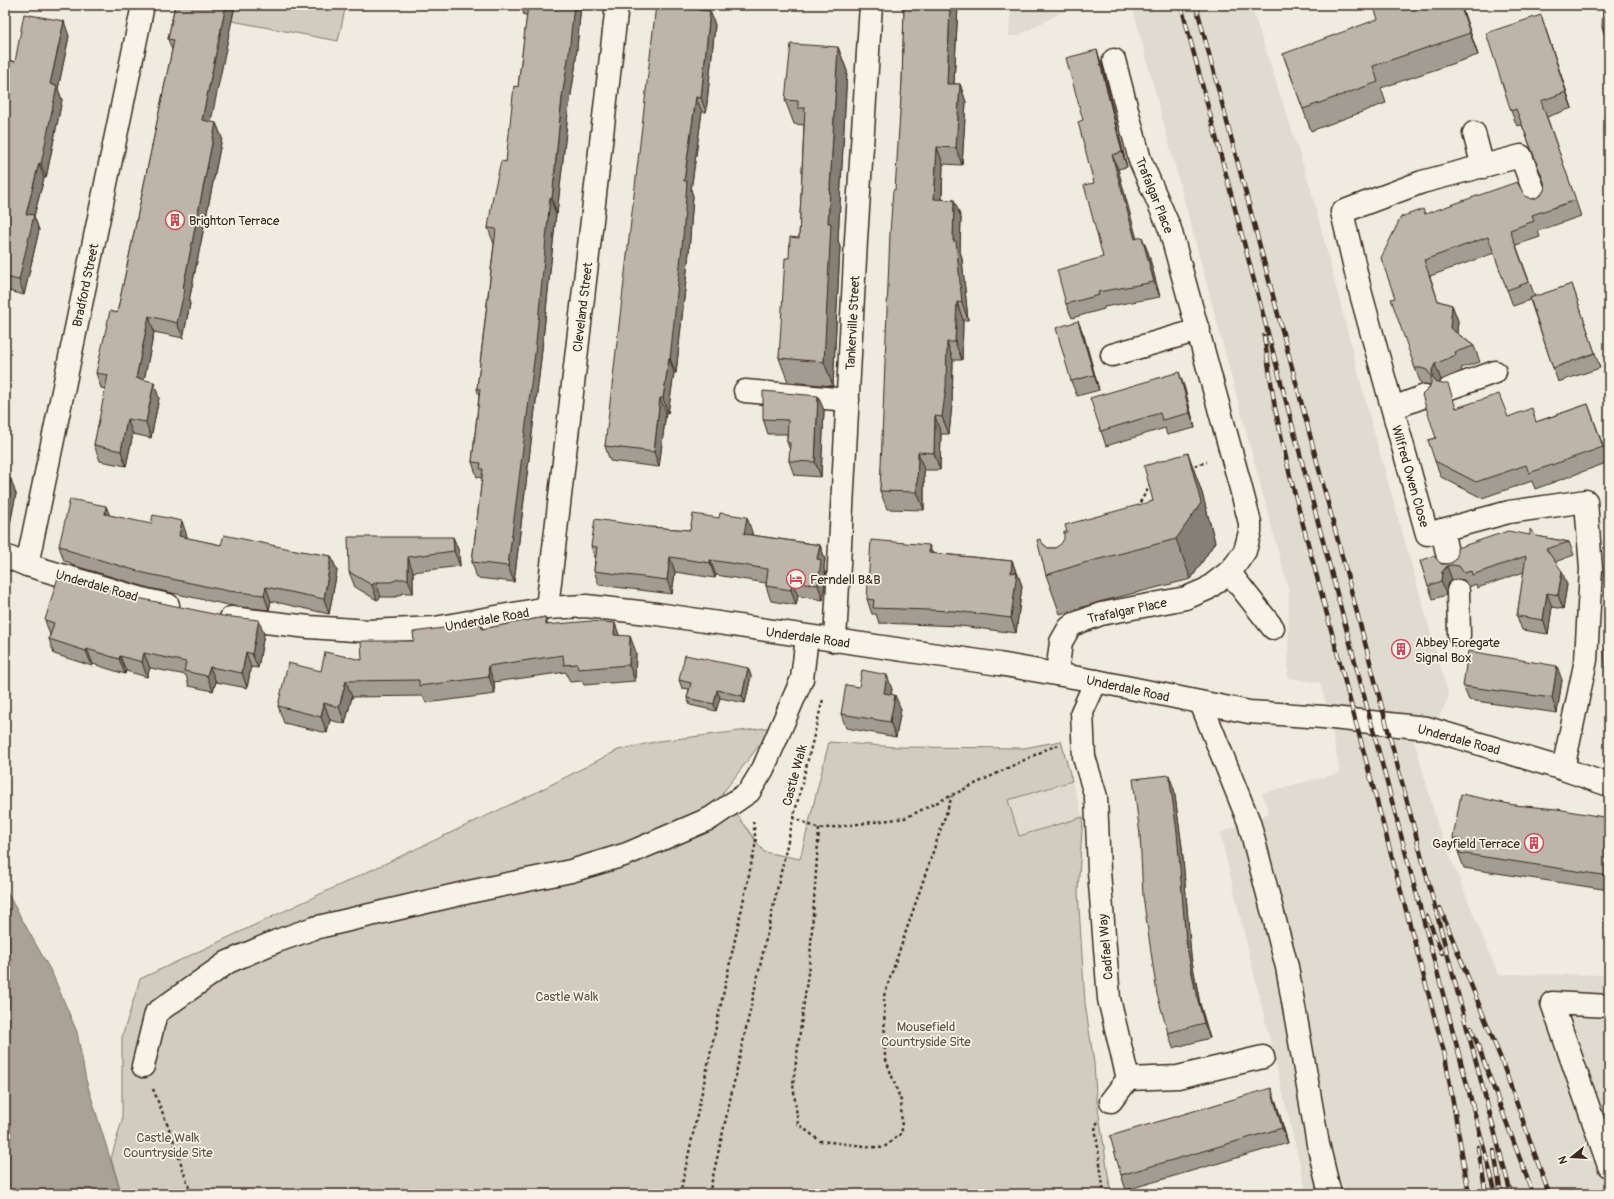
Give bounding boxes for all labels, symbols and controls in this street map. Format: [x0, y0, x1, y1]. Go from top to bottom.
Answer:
street label: Trafalgar Place [1132, 155, 1177, 236]
building icon: Brighton Terrace [164, 209, 186, 231]
place label: Brighton Terrace [189, 213, 280, 229]
street label: Bradford Street [69, 241, 103, 328]
street label: Cleveland Street [570, 261, 597, 353]
street label: Tankerville Street [843, 275, 864, 371]
street label: Wilfred Owen Close [1388, 423, 1432, 530]
street label: Underdale Road [54, 567, 140, 605]
hotel icon: Ferndell B&B [785, 568, 807, 590]
place label: Ferndell B&B [810, 572, 881, 588]
street label: Trafalgar Place [1086, 595, 1169, 627]
street label: Underdale Road [444, 605, 530, 635]
street label: Underdale Road [765, 624, 851, 652]
place label: Abbey Foregate Signal Box [1415, 635, 1500, 666]
building icon: Abbey Foregate Signal Box [1390, 638, 1412, 660]
street label: Underdale Road [1085, 672, 1171, 706]
street label: Underdale Road [1416, 721, 1502, 759]
street label: Castle Walk [779, 742, 811, 808]
building icon: Gayfield Terrace [1523, 832, 1545, 854]
place label: Gayfield Terrace [1432, 836, 1521, 852]
street label: Cadfael Way [1095, 913, 1117, 981]
park label: Castle Walk [535, 989, 599, 1005]
park label: Mousefield Countryside Site [881, 1019, 971, 1050]
park label: Castle Walk Countryside Site [123, 1130, 213, 1161]
north arrow [1552, 1137, 1592, 1177]
text: N [1555, 1154, 1570, 1165]

